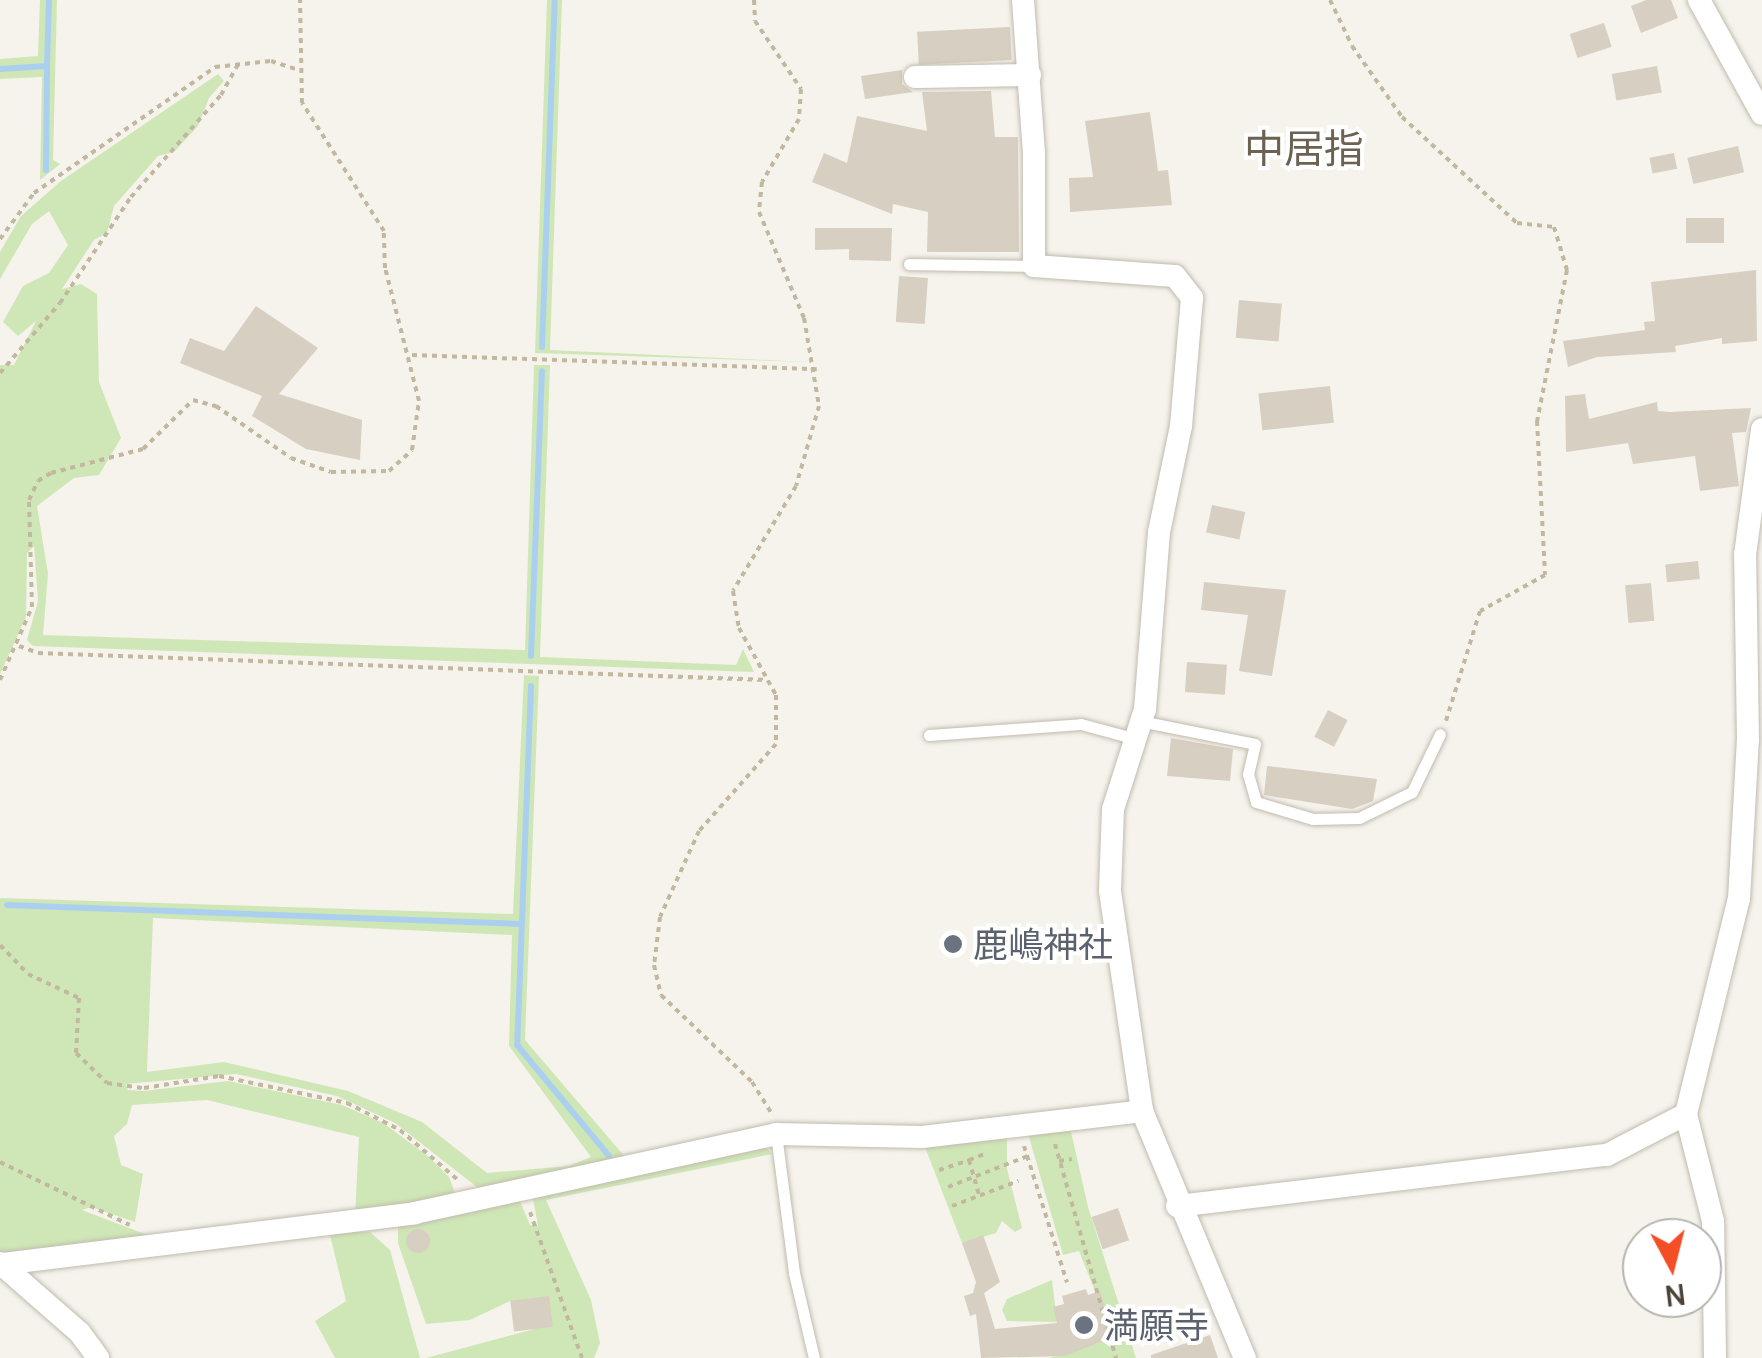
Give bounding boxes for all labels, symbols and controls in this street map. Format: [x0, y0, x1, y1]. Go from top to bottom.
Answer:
district label: 中居指 [1244, 124, 1364, 172]
place label: 鹿嶋神社 [973, 923, 1113, 965]
marker: 鹿嶋神社 [942, 933, 964, 955]
north arrow [1622, 1218, 1722, 1318]
text: N [1663, 1276, 1688, 1316]
place label: 満願寺 [1104, 1304, 1209, 1346]
marker: 満願寺 [1073, 1314, 1095, 1336]

